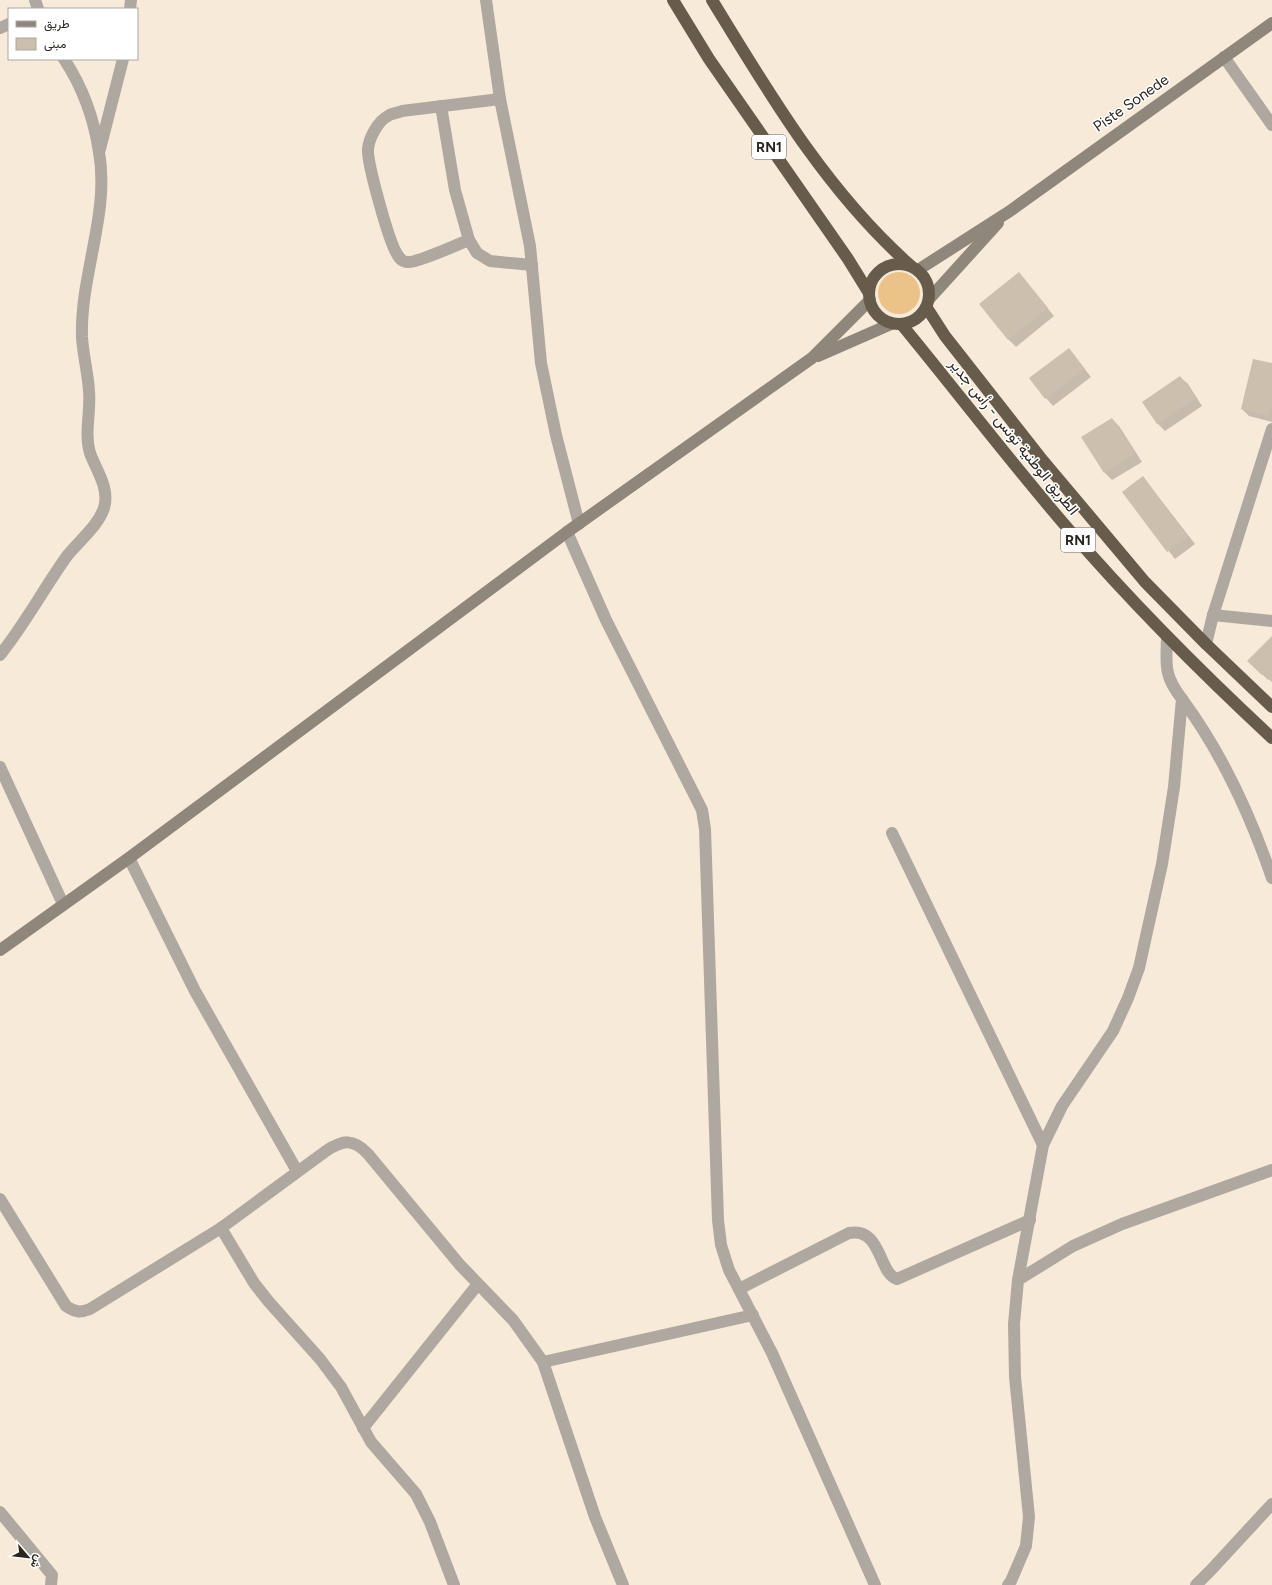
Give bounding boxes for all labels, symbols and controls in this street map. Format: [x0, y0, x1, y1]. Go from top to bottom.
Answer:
legend [8, 8, 138, 60]
text: طريق [44, 17, 70, 32]
text: مبنى [44, 37, 66, 52]
street label: Piste Sonede [1090, 70, 1172, 136]
road number: RN1 [752, 135, 786, 159]
street label: الطريق الوطنية تونس - رأس جدير [944, 355, 1083, 519]
road number: RN1 [1061, 528, 1095, 552]
north arrow [8, 1537, 48, 1577]
text: ش [28, 1553, 45, 1570]

